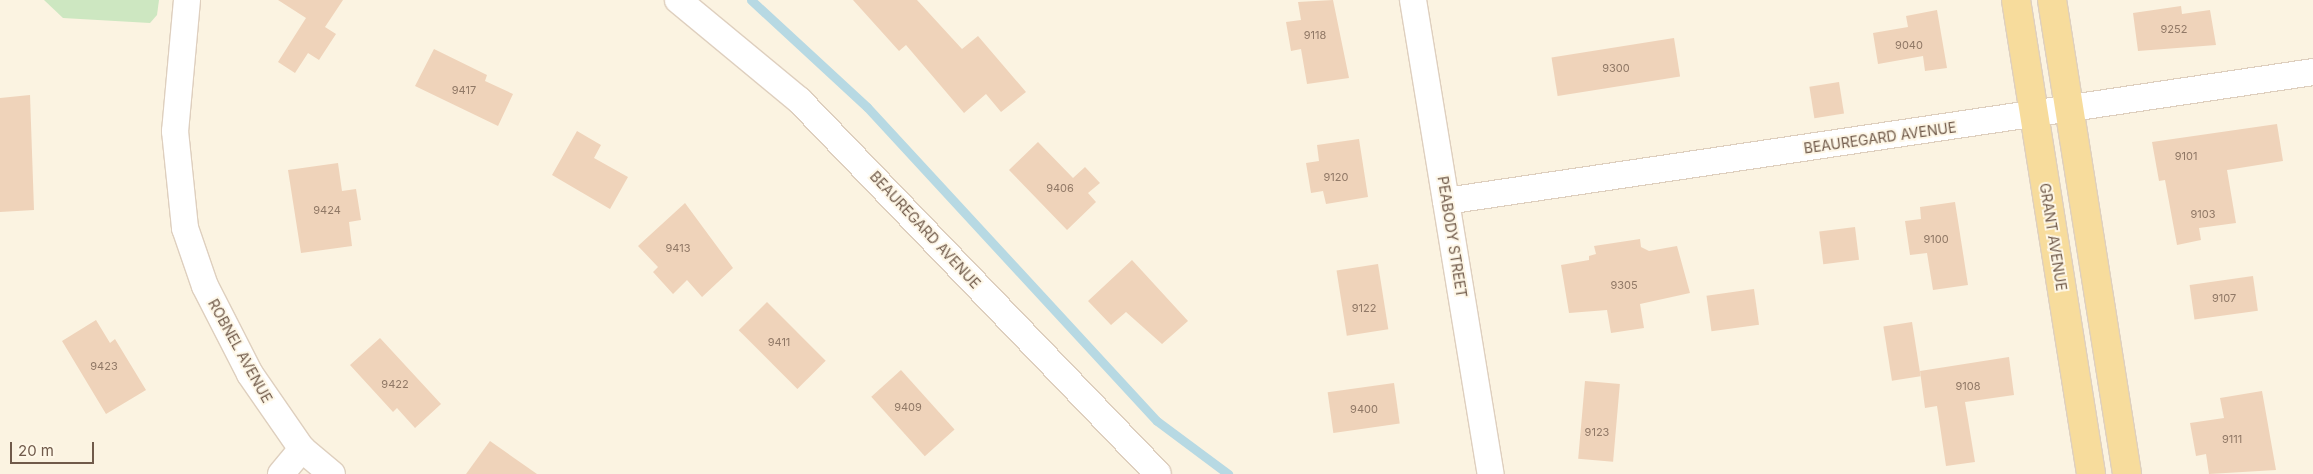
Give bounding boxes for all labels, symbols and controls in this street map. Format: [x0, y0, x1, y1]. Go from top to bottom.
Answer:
house number: 9252 [2161, 22, 2187, 36]
house number: 9118 [1304, 28, 1326, 42]
house number: 9040 [1895, 38, 1923, 52]
house number: 9300 [1602, 61, 1630, 75]
house number: 9417 [452, 83, 476, 97]
street label: BEAUREGARD AVENUE [1803, 119, 1957, 157]
house number: 9101 [2175, 149, 2197, 163]
street label: BEAUREGARD AVENUE [866, 168, 984, 292]
house number: 9120 [1324, 170, 1348, 184]
street label: PEABODY STREET [1434, 175, 1470, 299]
house number: 9406 [1046, 181, 1074, 195]
street label: GRANT AVENUE [2036, 182, 2070, 292]
house number: 9424 [313, 203, 341, 217]
house number: 9103 [2190, 207, 2216, 221]
house number: 9100 [1923, 232, 1949, 246]
house number: 9413 [666, 241, 690, 255]
house number: 9305 [1610, 278, 1638, 292]
house number: 9107 [2212, 291, 2236, 305]
street label: ROBNEL AVENUE [205, 296, 275, 406]
house number: 9122 [1352, 301, 1376, 315]
house number: 9411 [768, 335, 790, 349]
house number: 9423 [90, 359, 118, 373]
house number: 9422 [381, 377, 409, 391]
house number: 9108 [1955, 379, 1981, 393]
house number: 9409 [894, 400, 922, 414]
house number: 9400 [1350, 402, 1378, 416]
house number: 9123 [1585, 425, 1609, 439]
scale bar [12, 432, 96, 464]
house number: 9111 [2222, 432, 2242, 446]
text: 20 m [18, 441, 54, 460]

